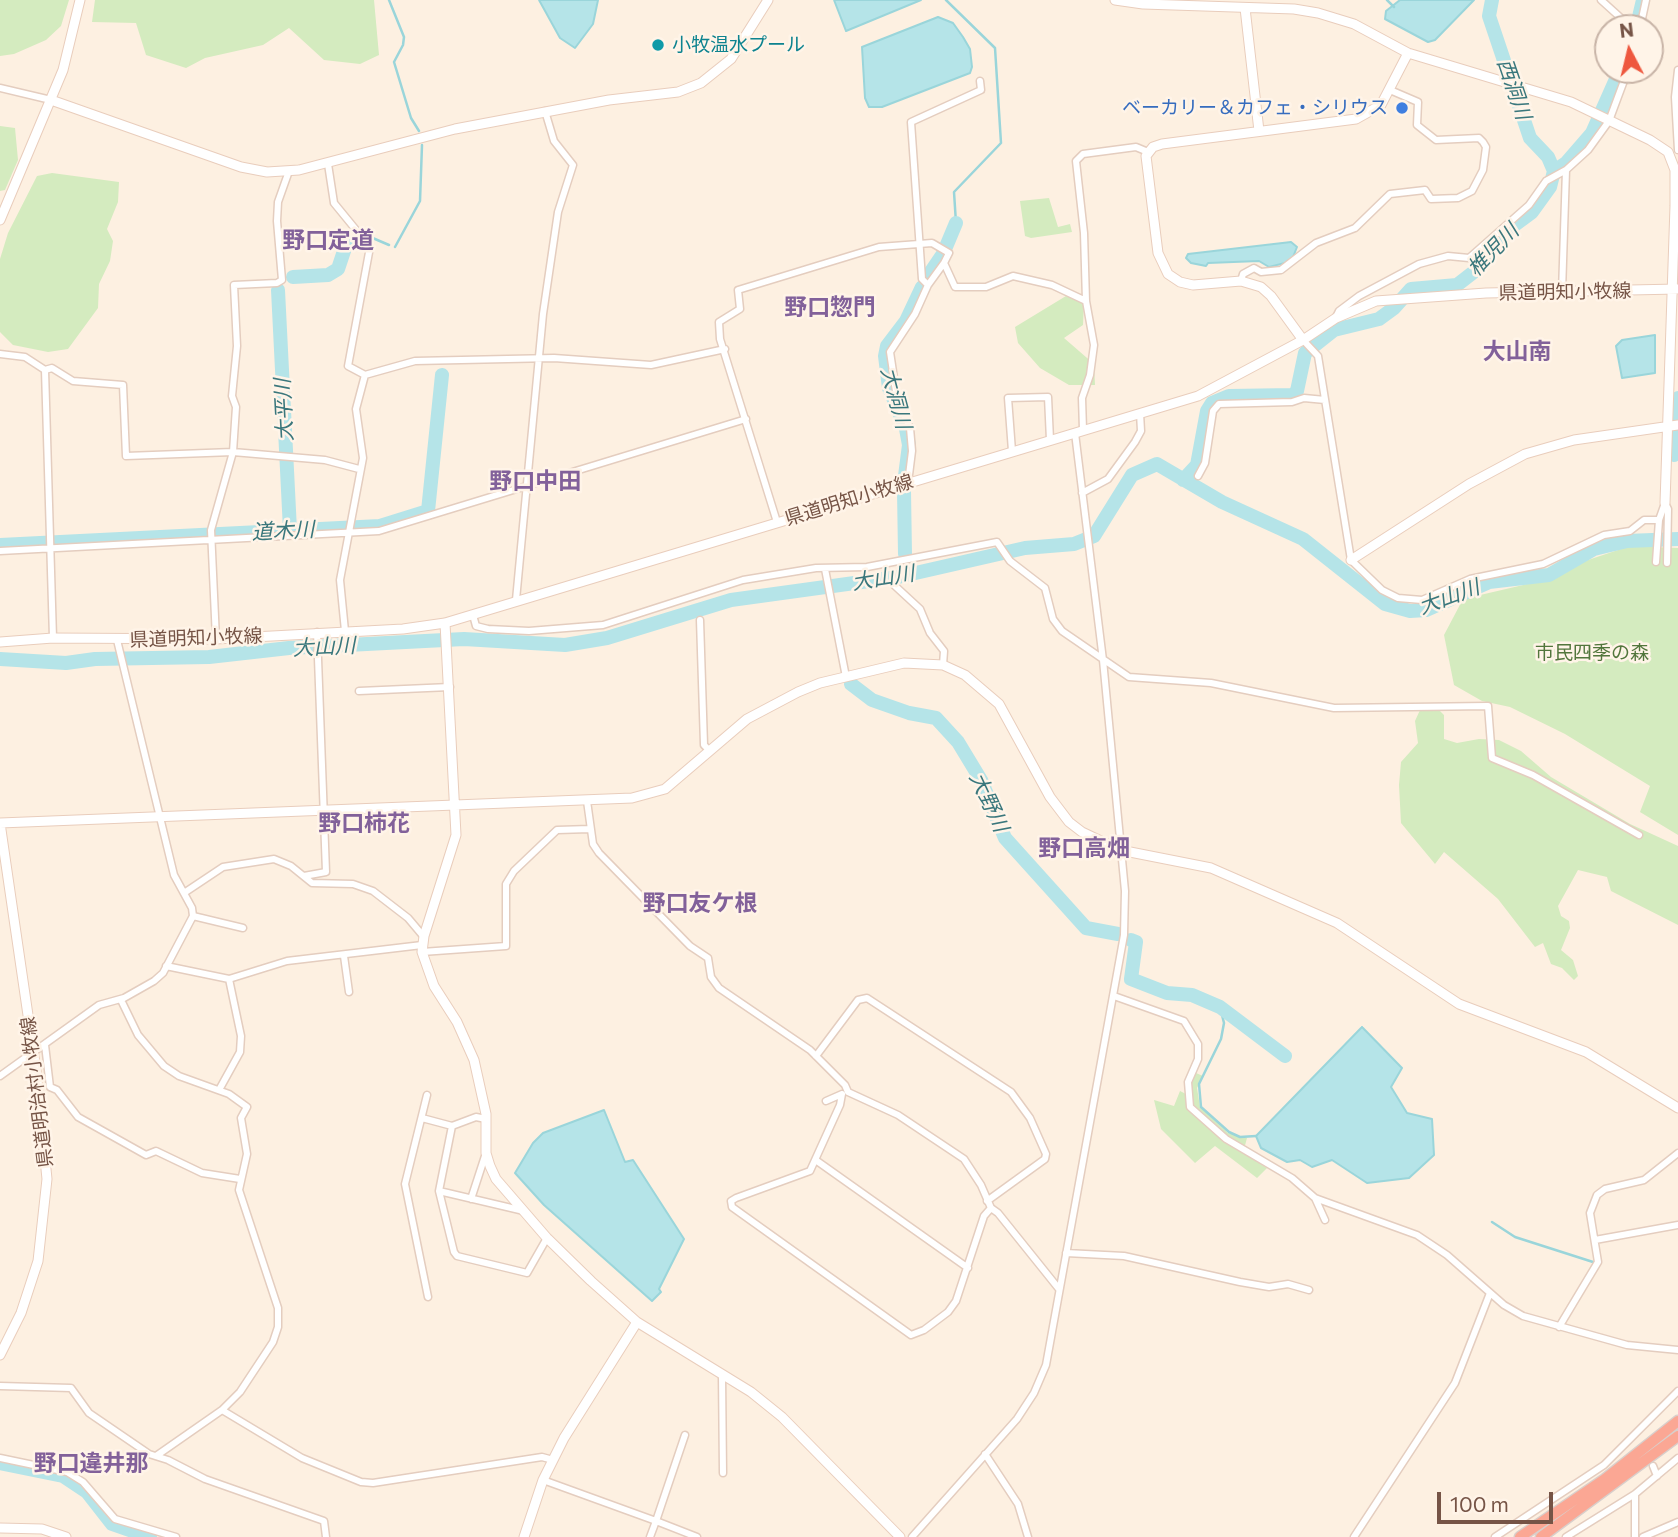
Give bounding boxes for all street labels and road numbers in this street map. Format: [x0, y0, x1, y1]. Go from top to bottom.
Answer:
street label: 県道明知小牧線 [1498, 279, 1632, 305]
street label: 県道明知小牧線 [782, 470, 916, 530]
street label: 県道明知小牧線 [129, 624, 263, 652]
street label: 県道明治村小牧線 [16, 1015, 58, 1169]

